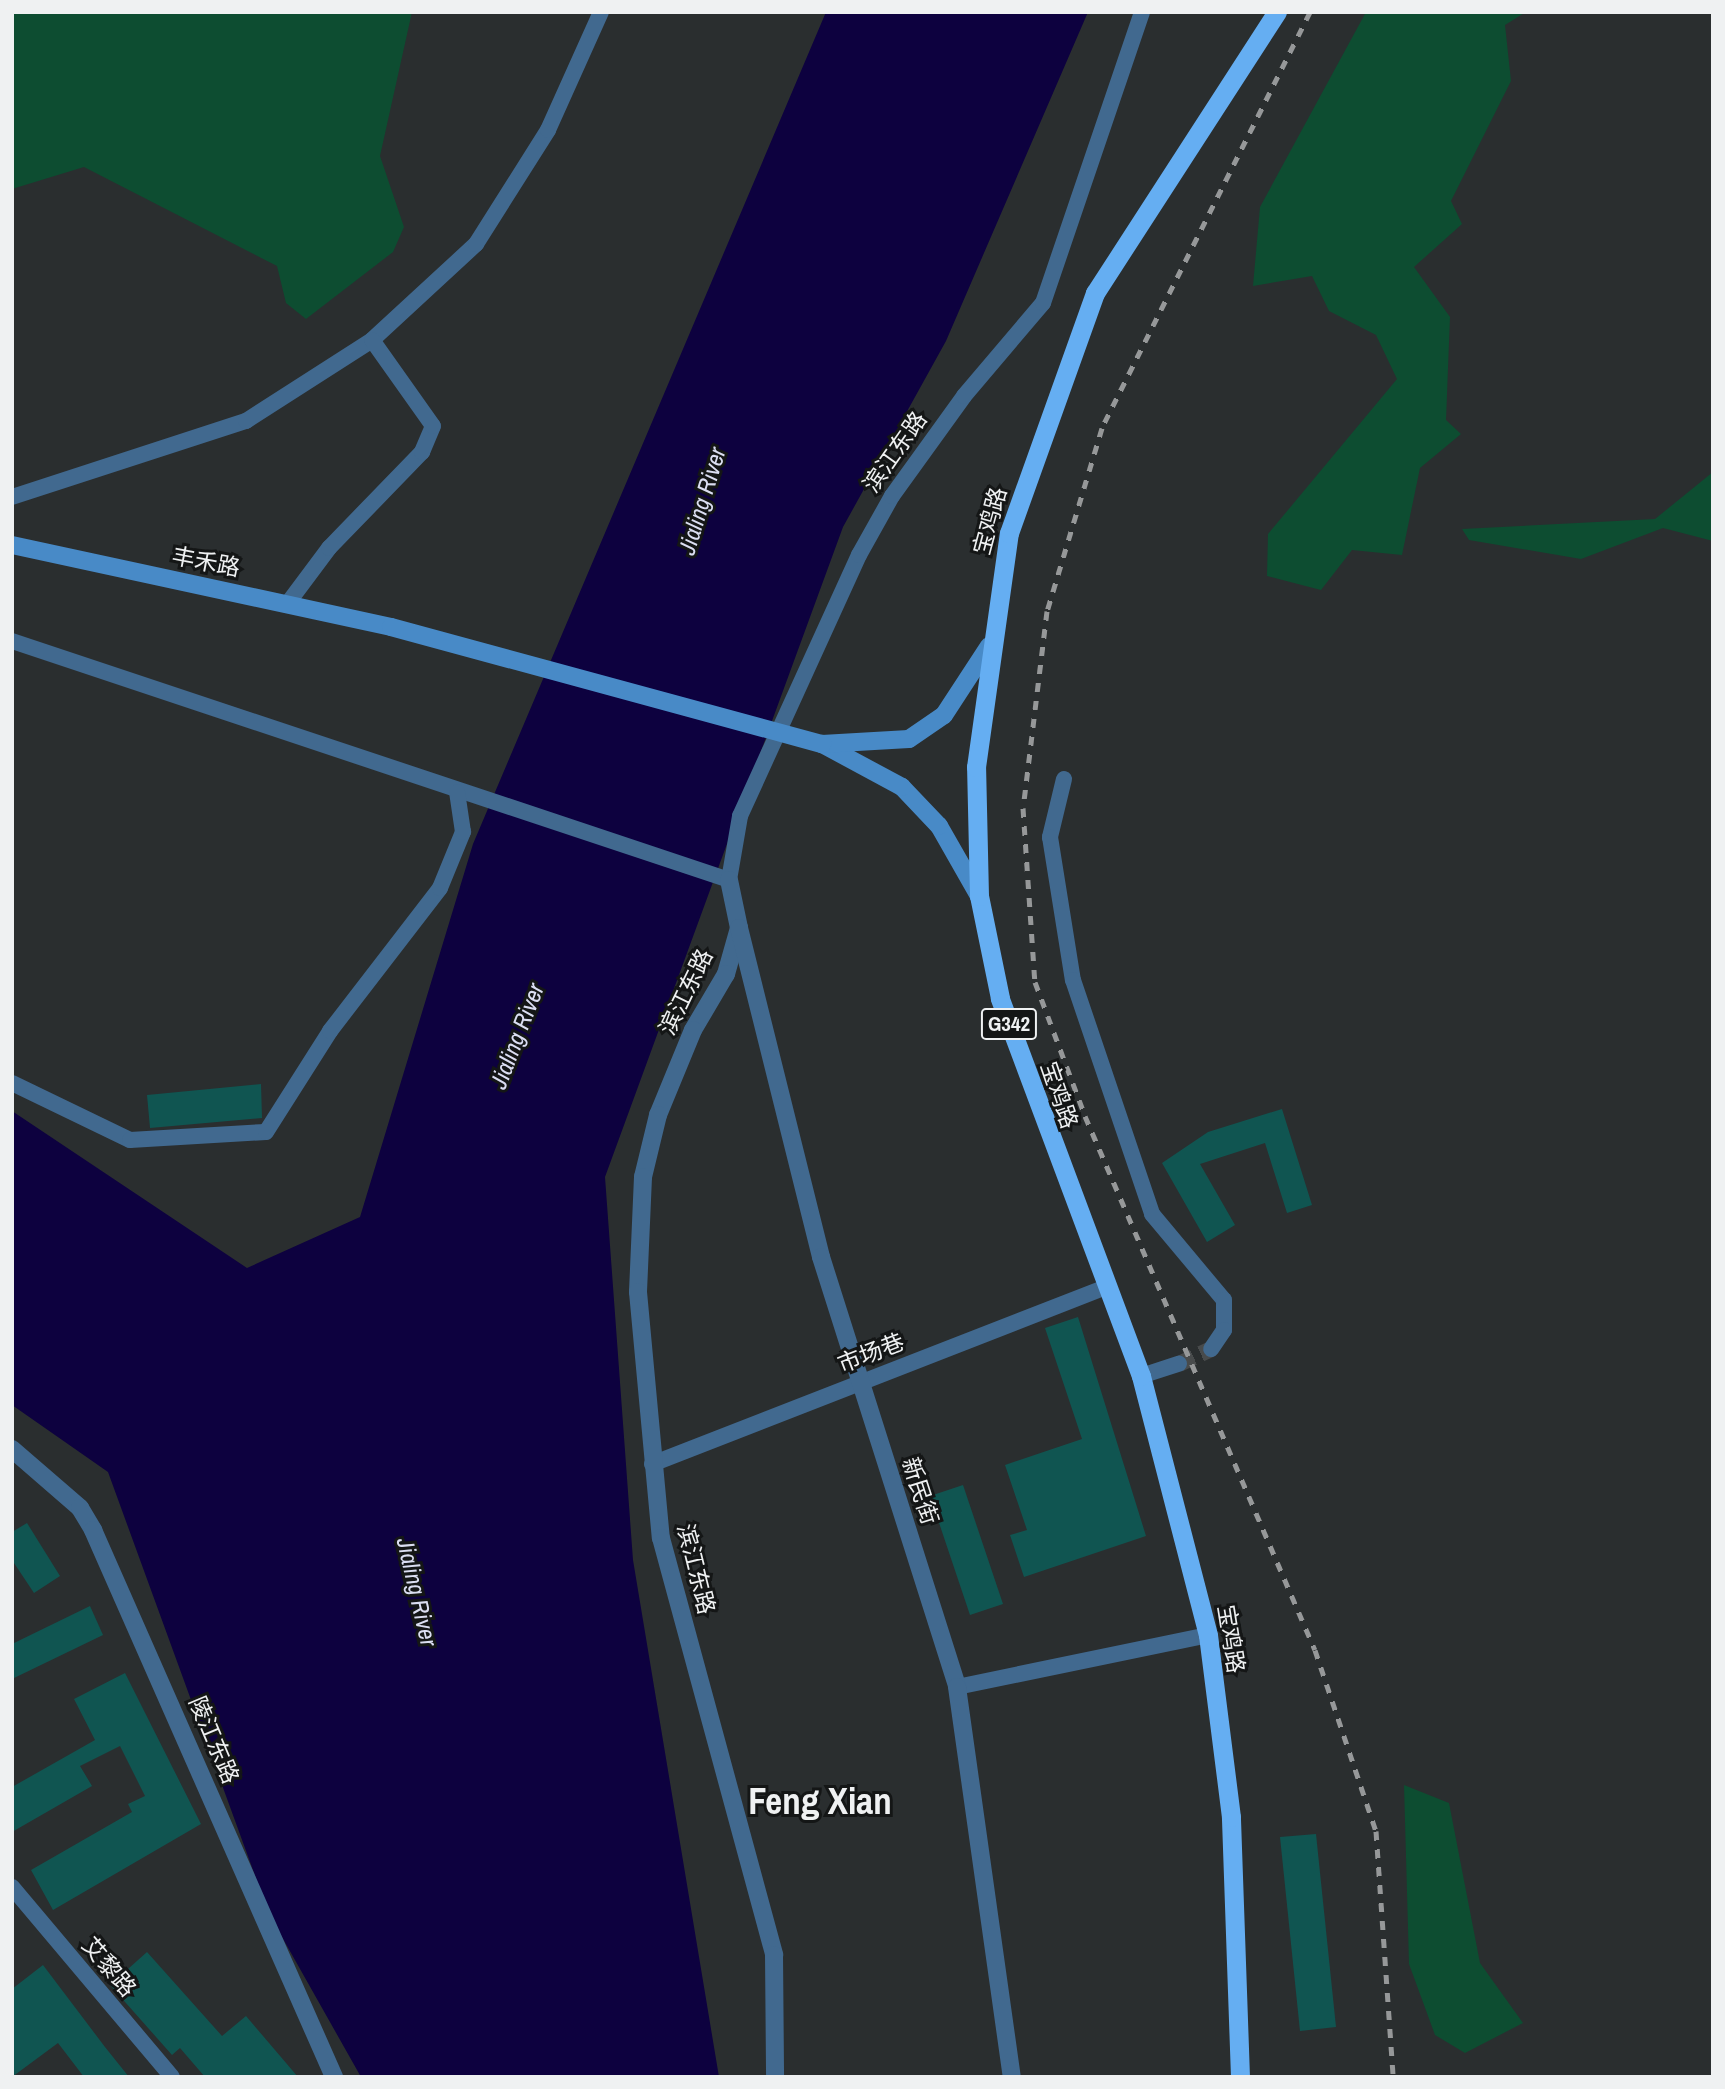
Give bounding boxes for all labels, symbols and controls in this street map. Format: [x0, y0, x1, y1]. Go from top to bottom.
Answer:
street label: 滨江东路 [857, 406, 933, 498]
water label: Jialing River [672, 444, 732, 558]
street label: 宝鸡路 [968, 484, 1012, 558]
street label: 丰禾路 [170, 542, 242, 582]
street label: 滨江东路 [653, 945, 719, 1039]
water label: Jialing River [484, 979, 550, 1093]
road number: G342 [979, 1006, 1039, 1042]
street label: 宝鸡路 [1035, 1058, 1083, 1132]
street label: 市场巷 [834, 1328, 908, 1378]
street label: 新民街 [896, 1454, 944, 1528]
street label: 滨江东路 [671, 1521, 721, 1617]
water label: Jialing River [391, 1535, 443, 1649]
street label: 宝鸡路 [1212, 1603, 1250, 1675]
street label: 陵江东路 [183, 1692, 245, 1788]
district label: Feng Xian [748, 1779, 892, 1823]
street label: 艾黎路 [76, 1932, 142, 2002]

